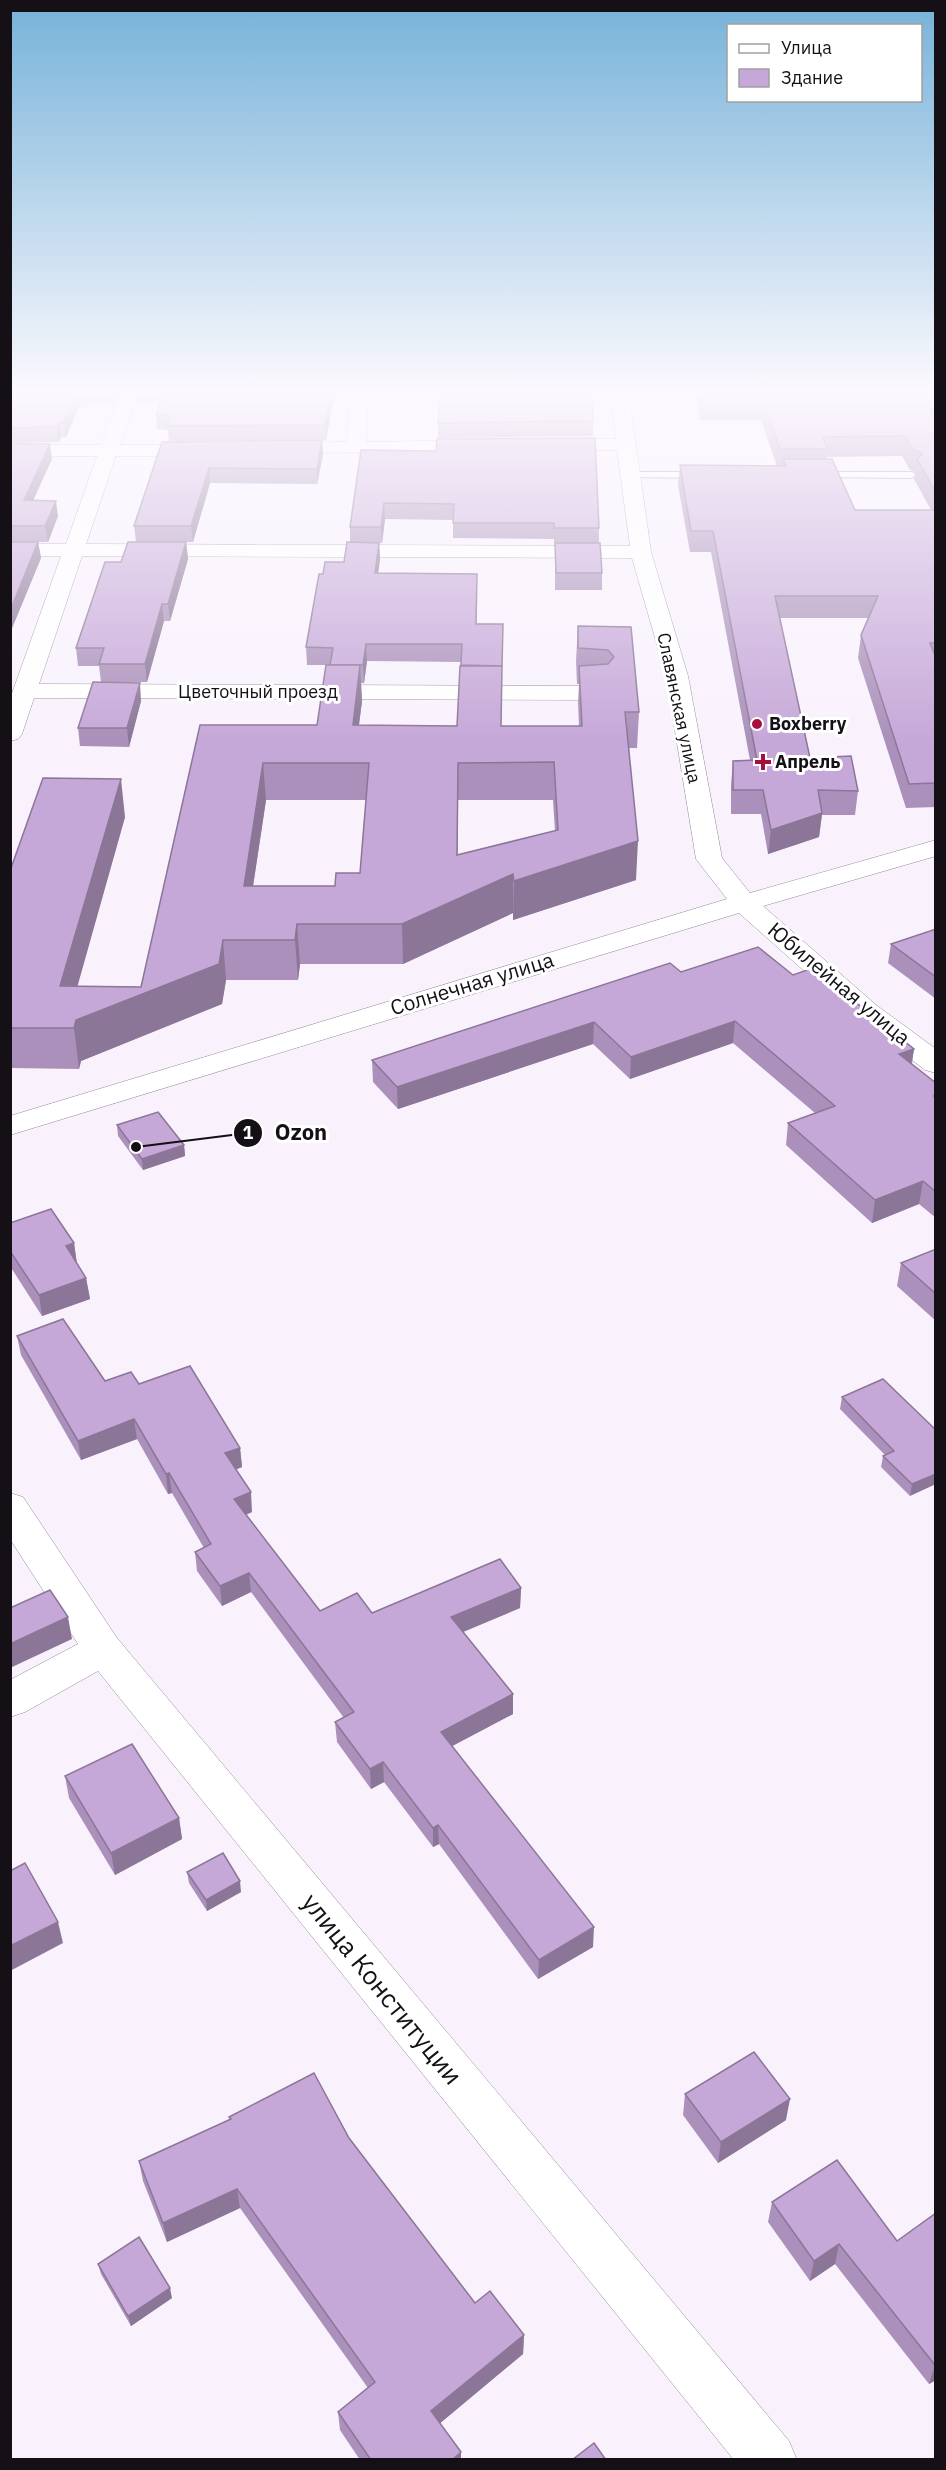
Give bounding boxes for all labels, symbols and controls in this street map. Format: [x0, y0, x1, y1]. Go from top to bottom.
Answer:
legend [727, 24, 922, 102]
text: Улица [781, 36, 832, 59]
text: Здание [781, 66, 843, 89]
street label: Славянская улица [652, 631, 707, 786]
street label: Цветочный проезд [178, 680, 338, 703]
place label: Boxberry [769, 712, 847, 735]
marker: Boxberry [750, 717, 764, 731]
place label: Апрель [775, 750, 840, 773]
marker: Апрель [756, 755, 770, 769]
street label: Юбилейная улица [762, 915, 917, 1051]
street label: Солнечная улица [386, 945, 557, 1021]
callout: Ozon [233, 1113, 340, 1153]
text: Ozon [275, 1117, 327, 1146]
text: 1 [243, 1121, 254, 1144]
street label: улица Конституции [295, 1886, 471, 2091]

